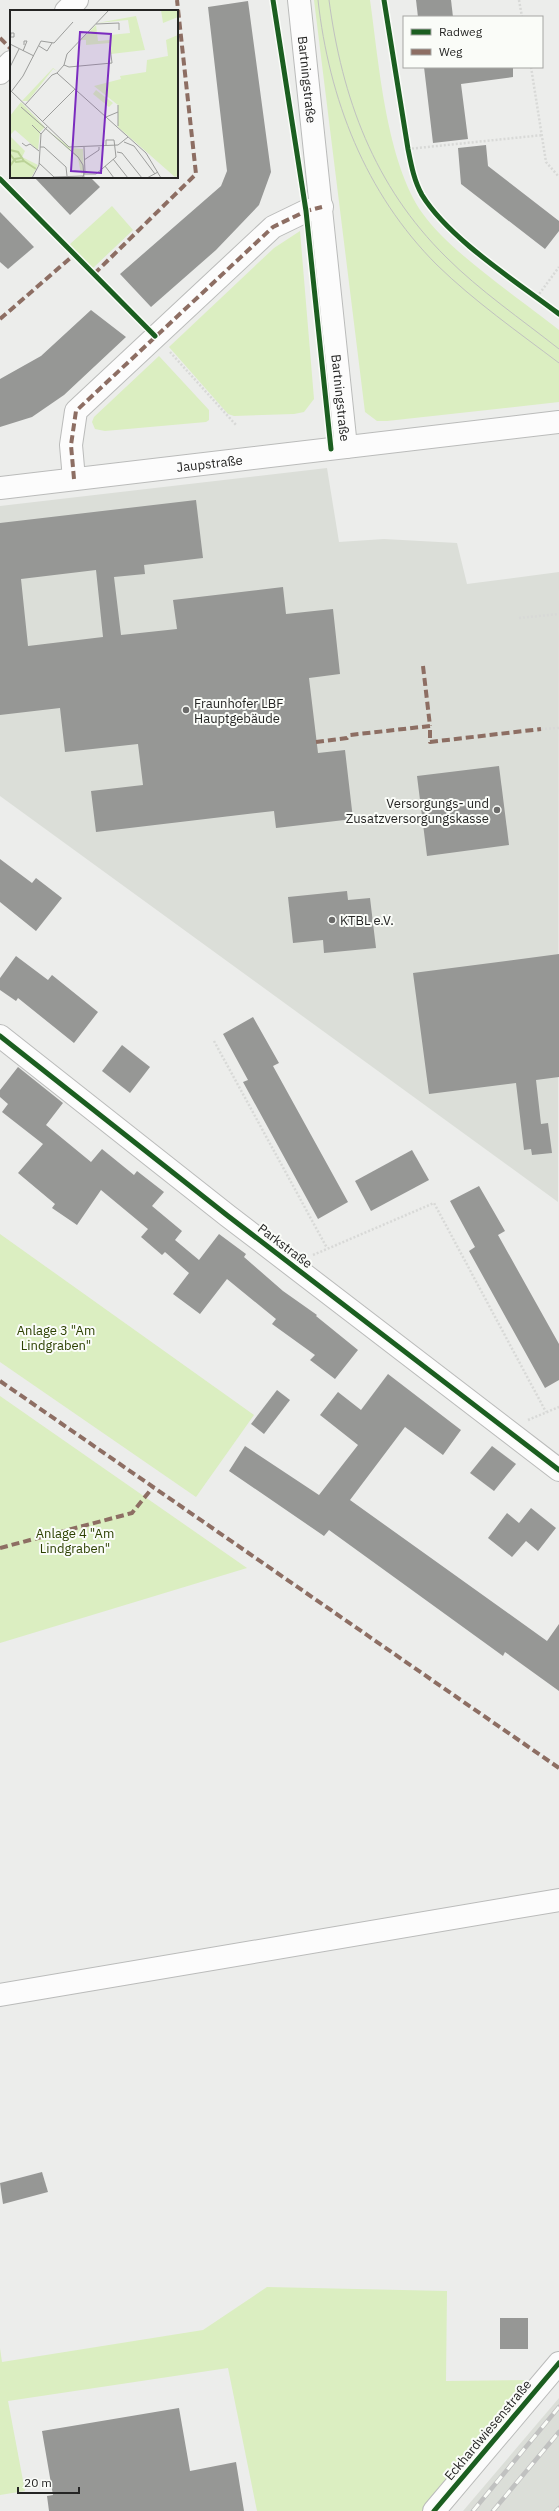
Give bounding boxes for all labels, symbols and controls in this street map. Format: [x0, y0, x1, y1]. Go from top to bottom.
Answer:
inset map [10, 10, 178, 178]
legend [403, 16, 543, 68]
text: Radweg [439, 24, 483, 39]
street label: Bartningstraße [294, 35, 320, 124]
text: Weg [439, 44, 463, 59]
street label: Bartningstraße [328, 353, 354, 442]
street label: Jaupstraße [176, 451, 244, 476]
place label: Fraunhofer LBF Hauptgebäude [194, 695, 283, 727]
marker: Fraunhofer LBF Hauptgebäude [181, 705, 191, 715]
place label: Versorgungs- und Zusatzversorgungskasse [346, 795, 489, 827]
marker: Versorgungs- und Zusatzversorgungskasse [492, 805, 502, 815]
place label: KTBL e.V. [340, 912, 394, 929]
marker: KTBL e.V. [327, 915, 337, 925]
street label: Parkstraße [254, 1220, 316, 1272]
park label: Anlage 3 "Am Lindgraben" [17, 1322, 95, 1354]
park label: Anlage 4 "Am Lindgraben" [36, 1525, 114, 1557]
street label: Eckhardwiesenstraße [441, 2376, 535, 2484]
scale bar [18, 2469, 79, 2495]
text: 20 m [24, 2475, 52, 2490]

